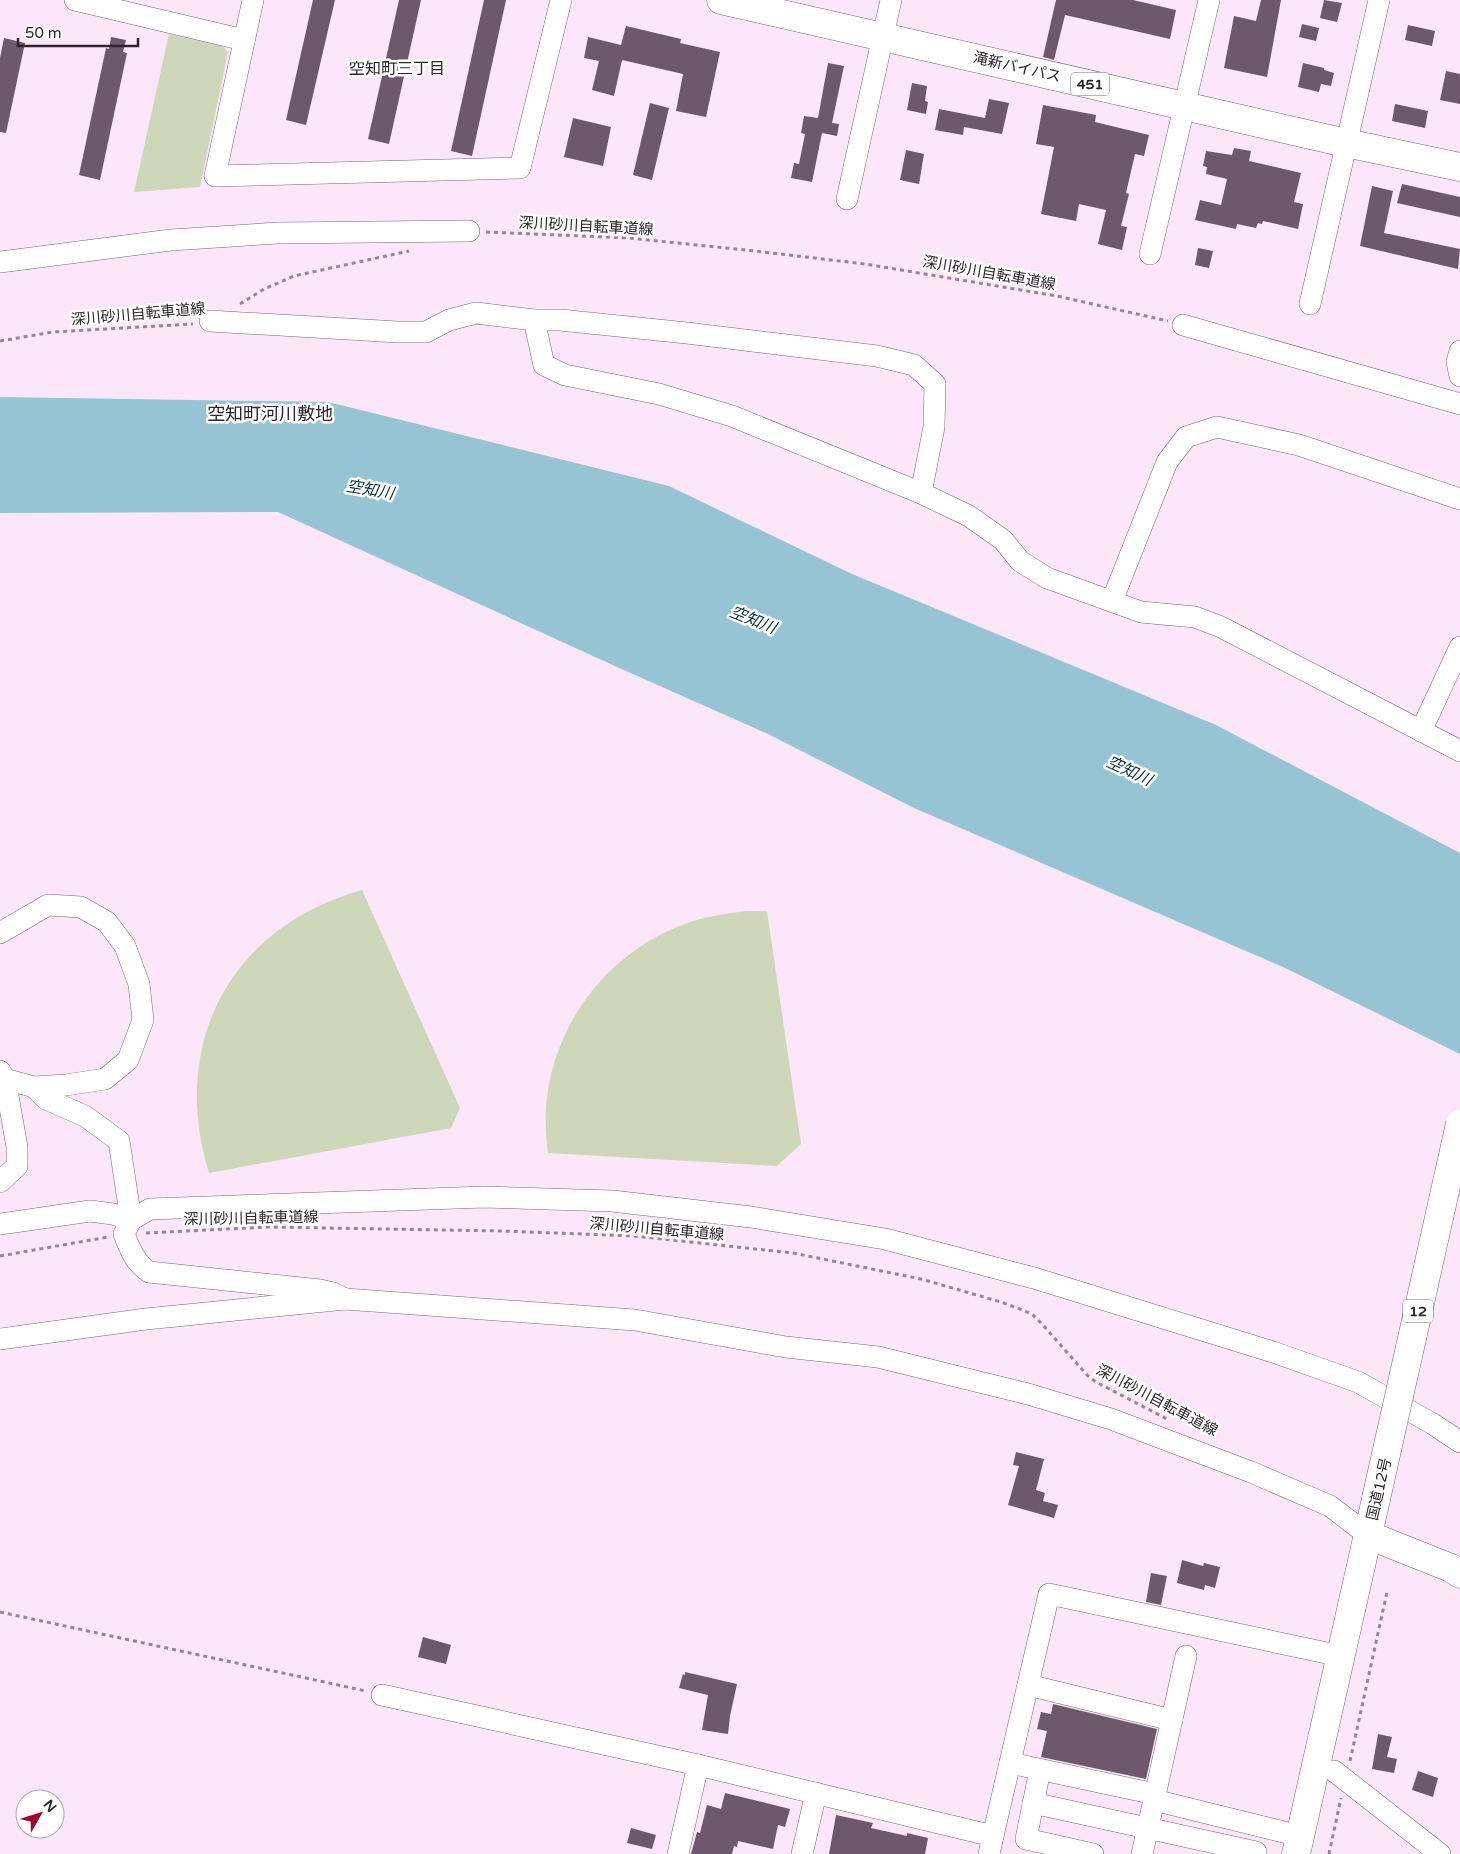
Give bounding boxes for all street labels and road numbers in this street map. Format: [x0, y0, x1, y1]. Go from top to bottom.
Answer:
street label: 滝新バイパス [971, 48, 1063, 86]
road number: 451 [1071, 72, 1109, 96]
street label: 深川砂川自転車道線 [518, 213, 654, 239]
street label: 深川砂川自転車道線 [921, 252, 1057, 294]
street label: 深川砂川自転車道線 [70, 299, 206, 329]
street label: 深川砂川自転車道線 [183, 1208, 319, 1228]
street label: 深川砂川自転車道線 [589, 1214, 725, 1244]
road number: 12 [1403, 1300, 1433, 1322]
street label: 深川砂川自転車道線 [1093, 1360, 1221, 1440]
street label: 国道12号 [1363, 1456, 1395, 1522]

